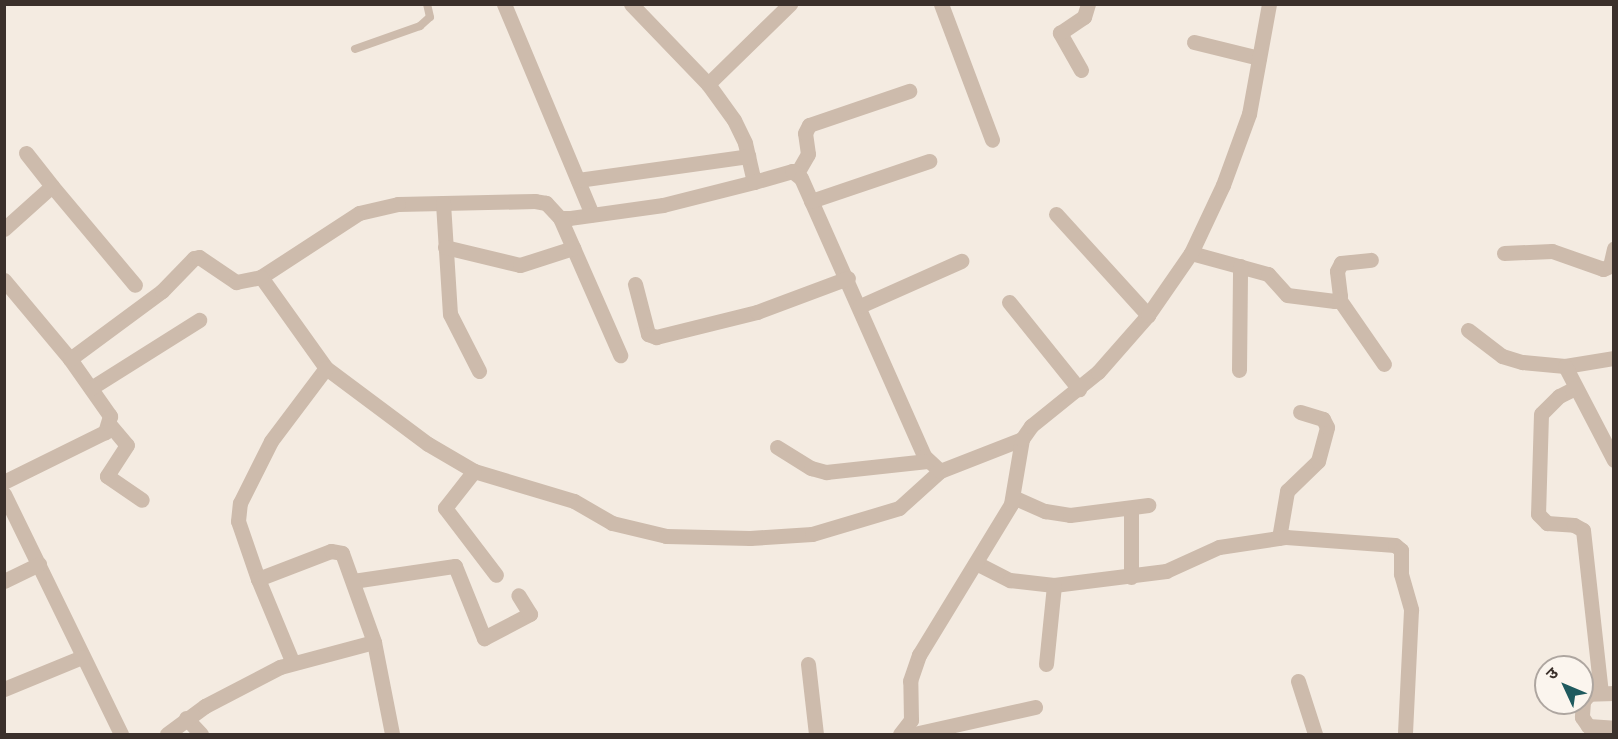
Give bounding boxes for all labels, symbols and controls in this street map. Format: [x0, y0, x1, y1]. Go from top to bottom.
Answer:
north arrow [1534, 655, 1594, 715]
text: उ [1542, 664, 1562, 684]

